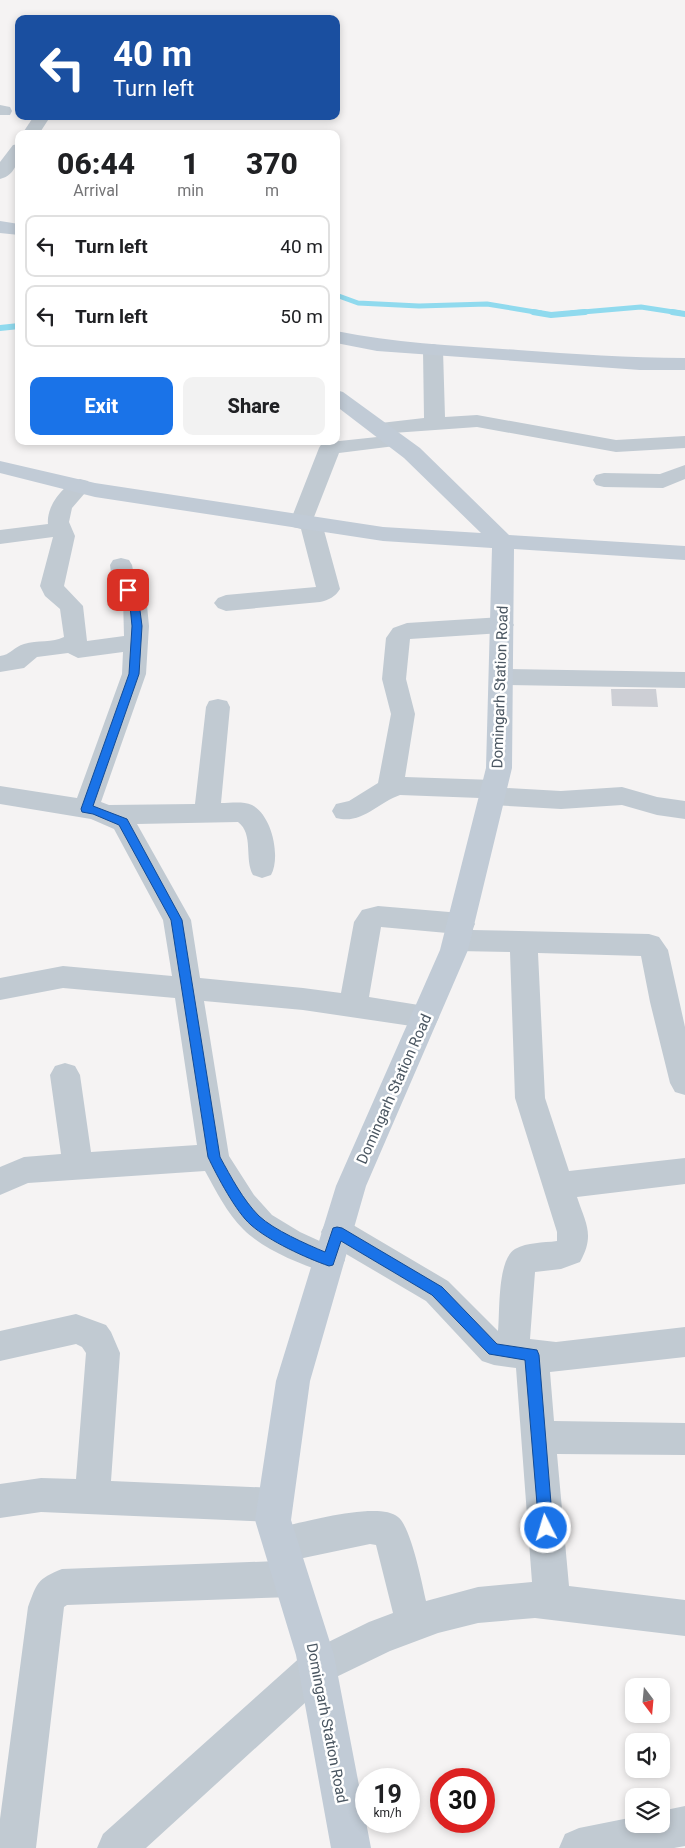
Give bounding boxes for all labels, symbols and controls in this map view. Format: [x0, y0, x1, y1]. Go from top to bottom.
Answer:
text: 40 m [113, 34, 192, 75]
icon: left [30, 35, 95, 100]
text: Turn left [113, 76, 194, 101]
text: 06:44 [57, 146, 135, 181]
text: 1 [182, 146, 199, 181]
text: 370 [246, 146, 298, 181]
text: Arrival [73, 181, 119, 200]
text: min [177, 181, 204, 200]
text: m [265, 181, 279, 200]
icon: left [32, 232, 60, 260]
text: Turn left [75, 235, 148, 258]
text: 40 m [280, 235, 323, 258]
icon: left [32, 302, 60, 330]
text: Turn left [75, 305, 148, 328]
text: 50 m [280, 305, 323, 328]
button: Exit [30, 377, 173, 435]
button: Share [183, 377, 325, 435]
pin [107, 569, 149, 611]
icon: arrive [114, 576, 142, 604]
street label: Domingarh Station Road [488, 605, 512, 769]
street label: Domingarh Station Road [353, 1011, 435, 1167]
position arrow [519, 1501, 571, 1553]
street label: Domingarh Station Road [303, 1641, 351, 1805]
north arrow [625, 1678, 670, 1722]
map controls [625, 1678, 670, 1833]
button: sound [625, 1733, 670, 1778]
speed limit sign: 30 [430, 1768, 495, 1833]
text: 19 [373, 1780, 402, 1809]
button: layers [625, 1788, 670, 1833]
text: km/h [373, 1806, 402, 1820]

